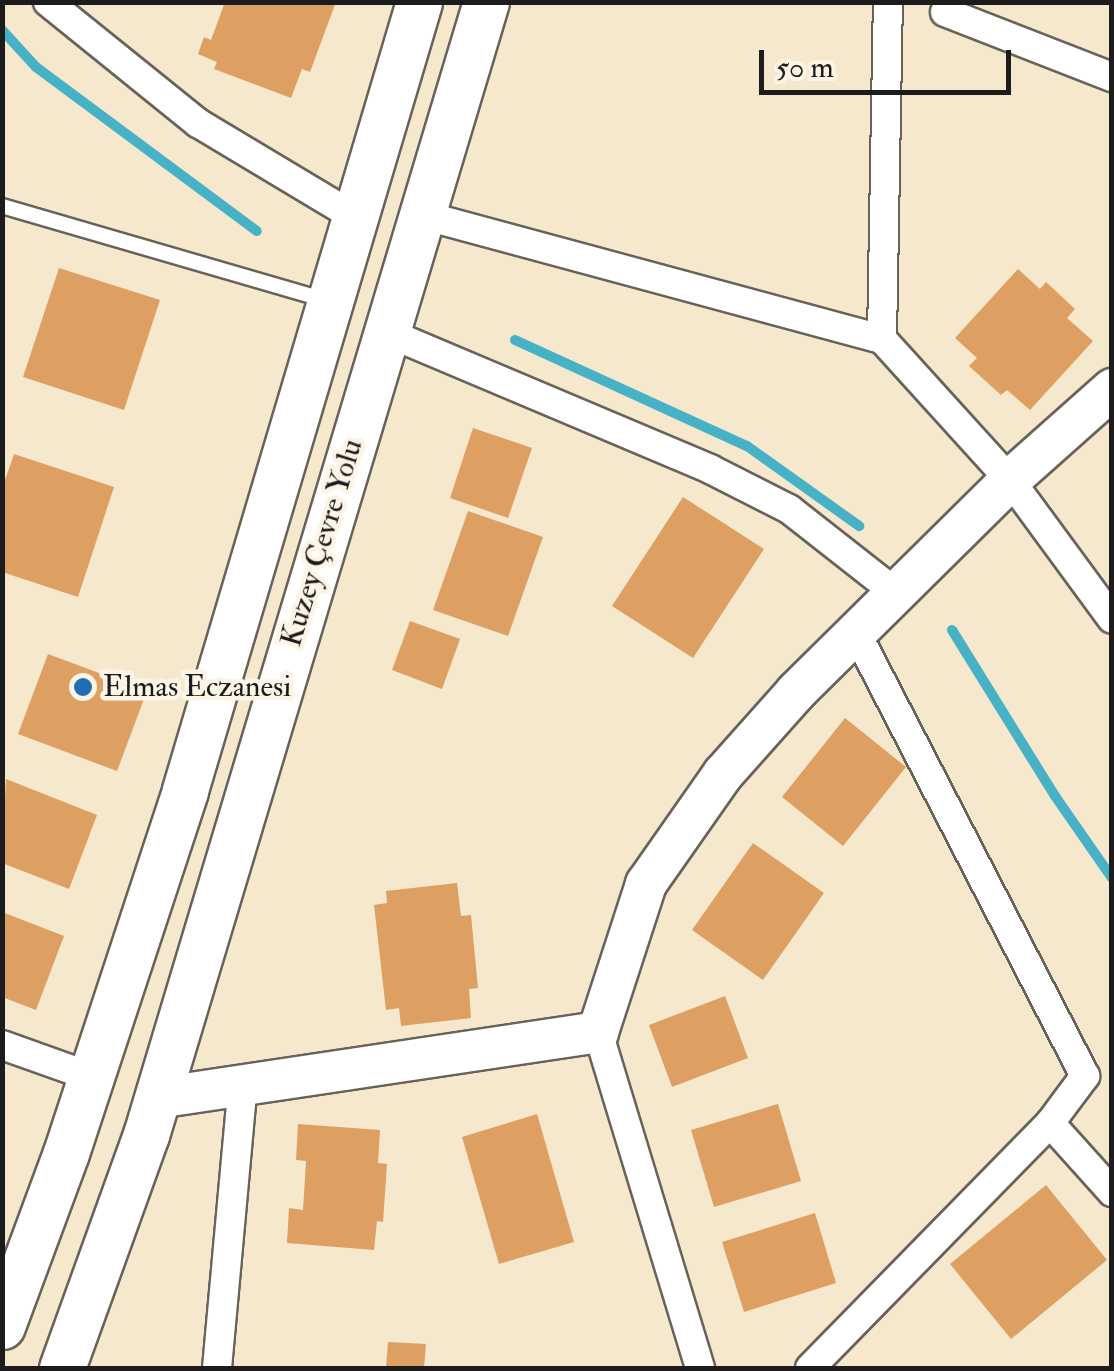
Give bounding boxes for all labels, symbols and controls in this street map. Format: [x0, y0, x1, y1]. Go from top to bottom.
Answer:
scale bar [764, 30, 1016, 92]
text: 50 m [776, 49, 834, 86]
street label: Kuzey Çevre Yolu [273, 435, 371, 651]
place label: Elmas Eczanesi [103, 669, 291, 705]
marker: Elmas Eczanesi [72, 676, 94, 698]

